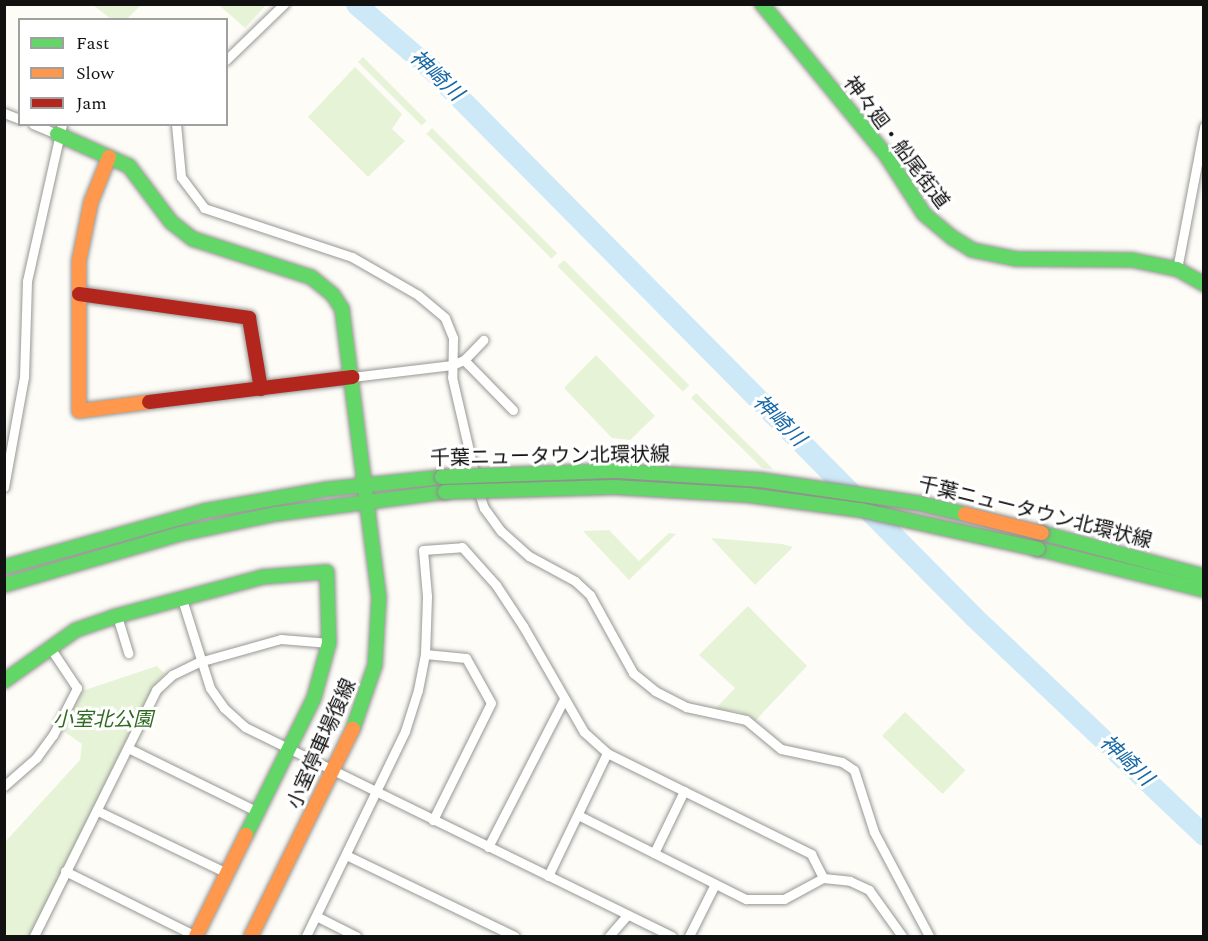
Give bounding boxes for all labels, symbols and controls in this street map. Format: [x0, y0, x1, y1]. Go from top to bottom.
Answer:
legend [18, 18, 228, 126]
text: Fast [76, 30, 109, 57]
water label: 神崎川 [404, 45, 468, 107]
text: Slow [76, 60, 114, 87]
street label: 神々廻・船尾街道 [838, 72, 954, 214]
text: Jam [76, 90, 107, 117]
water label: 神崎川 [748, 390, 810, 452]
street label: 千葉ニュータウン北環状線 [430, 443, 670, 471]
street label: 千葉ニュータウン北環状線 [916, 472, 1154, 554]
street label: 小室停車場復線 [283, 675, 361, 813]
park label: 小室北公園 [53, 708, 153, 732]
water label: 神崎川 [1094, 730, 1158, 792]

